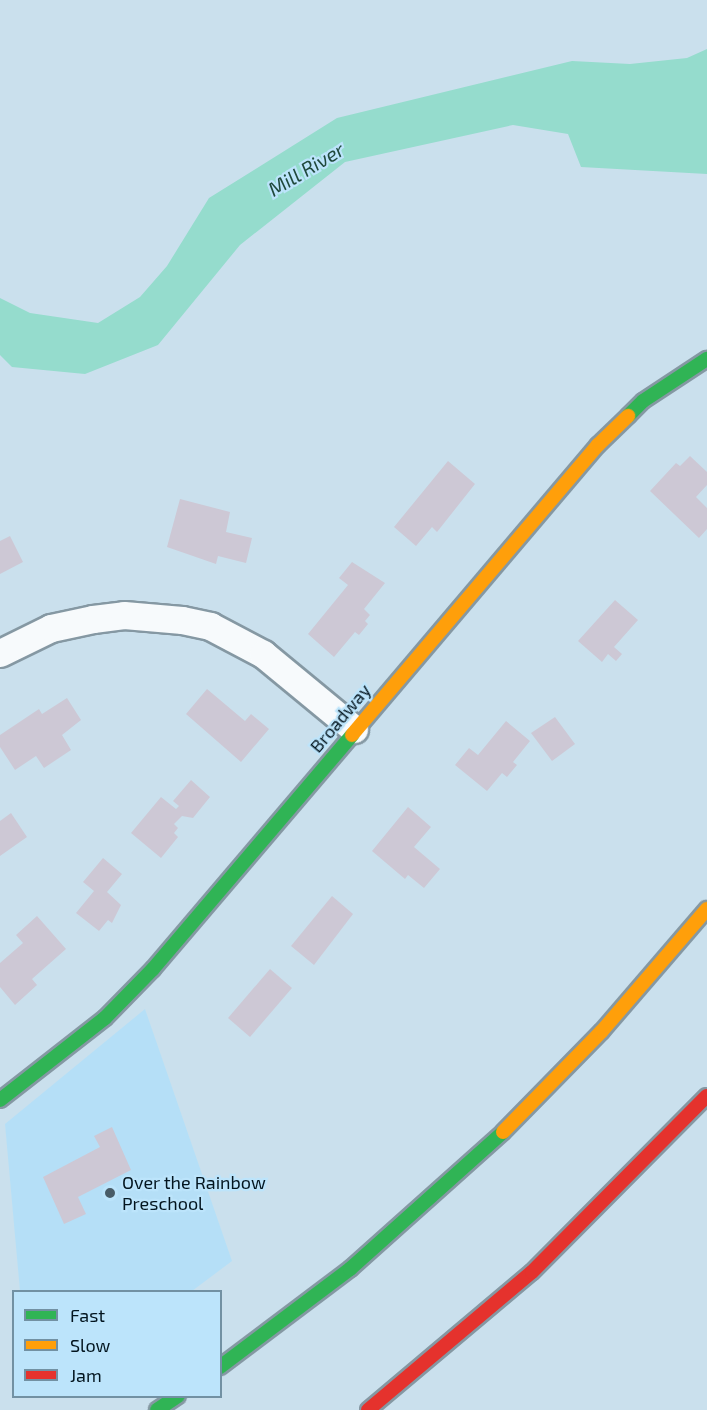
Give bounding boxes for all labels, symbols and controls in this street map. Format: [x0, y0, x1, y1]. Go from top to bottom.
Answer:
water label: Mill River [263, 137, 349, 201]
street label: Broadway [305, 679, 375, 757]
place label: Over the Rainbow Preschool [122, 1172, 267, 1214]
marker: Over the Rainbow Preschool [103, 1186, 117, 1200]
legend [12, 1290, 222, 1398]
text: Fast [70, 1304, 105, 1326]
text: Slow [70, 1334, 110, 1356]
text: Jam [70, 1364, 102, 1386]

